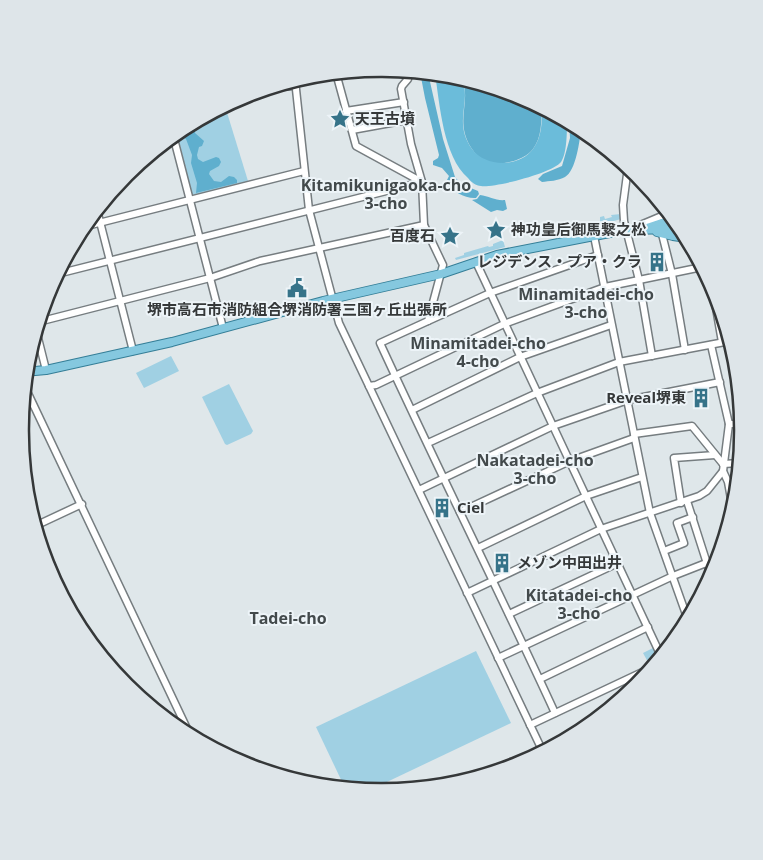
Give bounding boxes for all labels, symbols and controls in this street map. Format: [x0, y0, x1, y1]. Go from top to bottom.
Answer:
place icon: 天王古墳 [329, 108, 351, 130]
place label: 天王古墳 [355, 108, 415, 128]
district label: Kitamikunigaoka-cho 3-cho [301, 174, 471, 214]
place icon: 神功皇后御馬繋之松 [485, 219, 507, 241]
place label: 神功皇后御馬繋之松 [510, 219, 646, 239]
place label: 百度石 [390, 225, 435, 245]
place icon: 百度石 [439, 225, 461, 247]
place label: レジデンス・プア・クラ [477, 251, 642, 271]
building icon: レジデンス・プア・クラ [646, 251, 668, 273]
public building icon: 堺市高石市消防組合堺消防署三国ヶ丘出張所 [286, 277, 308, 299]
district label: Minamitadei-cho 3-cho [518, 283, 654, 323]
place label: 堺市高石市消防組合堺消防署三国ヶ丘出張所 [147, 299, 447, 319]
district label: Minamitadei-cho 4-cho [410, 332, 546, 372]
place label: Reveal堺東 [606, 387, 686, 407]
building icon: Reveal堺東 [690, 387, 712, 409]
district label: Nakatadei-cho 3-cho [476, 449, 594, 489]
building icon: Ciel [431, 497, 453, 519]
place label: Ciel [457, 497, 485, 517]
building icon: メゾン中田出井 [491, 552, 513, 574]
place label: メゾン中田出井 [517, 552, 622, 572]
district label: Kitatadei-cho 3-cho [526, 584, 633, 624]
district label: Tadei-cho [249, 607, 327, 629]

